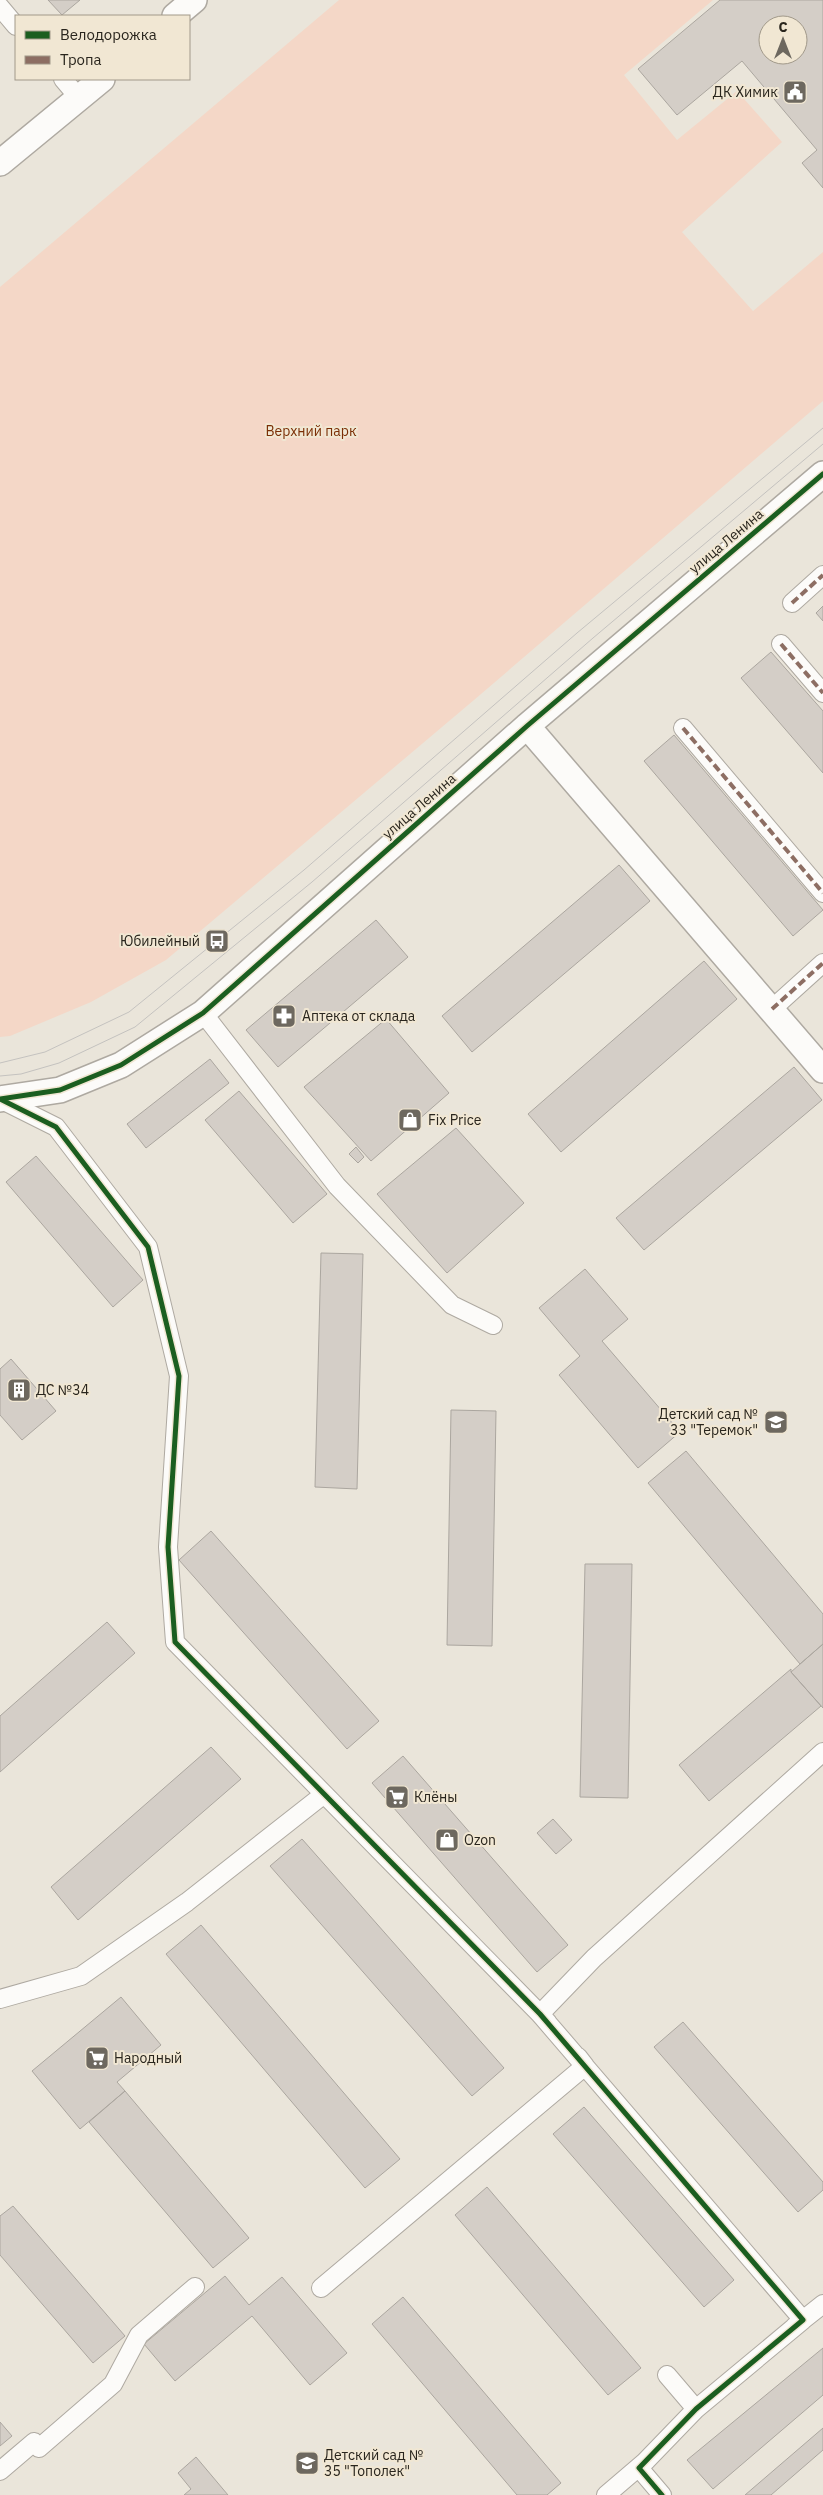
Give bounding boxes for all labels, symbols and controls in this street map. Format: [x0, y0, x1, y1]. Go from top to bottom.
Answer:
legend [15, 15, 190, 80]
north arrow [758, 15, 808, 65]
text: С [778, 18, 788, 36]
text: Велодорожка [60, 25, 157, 44]
text: Тропа [60, 50, 102, 69]
public building icon: ДК Химик [782, 79, 808, 105]
place label: ДК Химик [713, 83, 778, 101]
park label: Верхний парк [265, 422, 357, 440]
street label: улица Ленина [685, 504, 767, 577]
street label: улица Ленина [379, 769, 460, 843]
bus stop icon: Юбилейный [204, 928, 230, 954]
place label: Юбилейный [120, 932, 200, 950]
pharmacy icon: Аптека от склада [271, 1003, 297, 1029]
place label: Аптека от склада [302, 1007, 416, 1025]
shop icon: Fix Price [397, 1107, 423, 1133]
place label: Fix Price [428, 1111, 482, 1129]
building icon: ДС №34 [6, 1377, 32, 1403]
place label: ДС №34 [36, 1381, 89, 1399]
place label: Детский сад № 33 "Теремок" [659, 1405, 758, 1439]
school or university icon: Детский сад № 33 "Теремок" [763, 1409, 789, 1435]
supermarket icon: Клёны [384, 1784, 410, 1810]
place label: Клёны [414, 1788, 457, 1806]
shop icon: Ozon [434, 1827, 460, 1853]
place label: Ozon [464, 1831, 496, 1849]
supermarket icon: Народный [84, 2045, 110, 2071]
place label: Народный [114, 2049, 182, 2067]
place label: Детский сад № 35 "Тополек" [324, 2446, 423, 2480]
school or university icon: Детский сад № 35 "Тополек" [294, 2450, 320, 2476]

